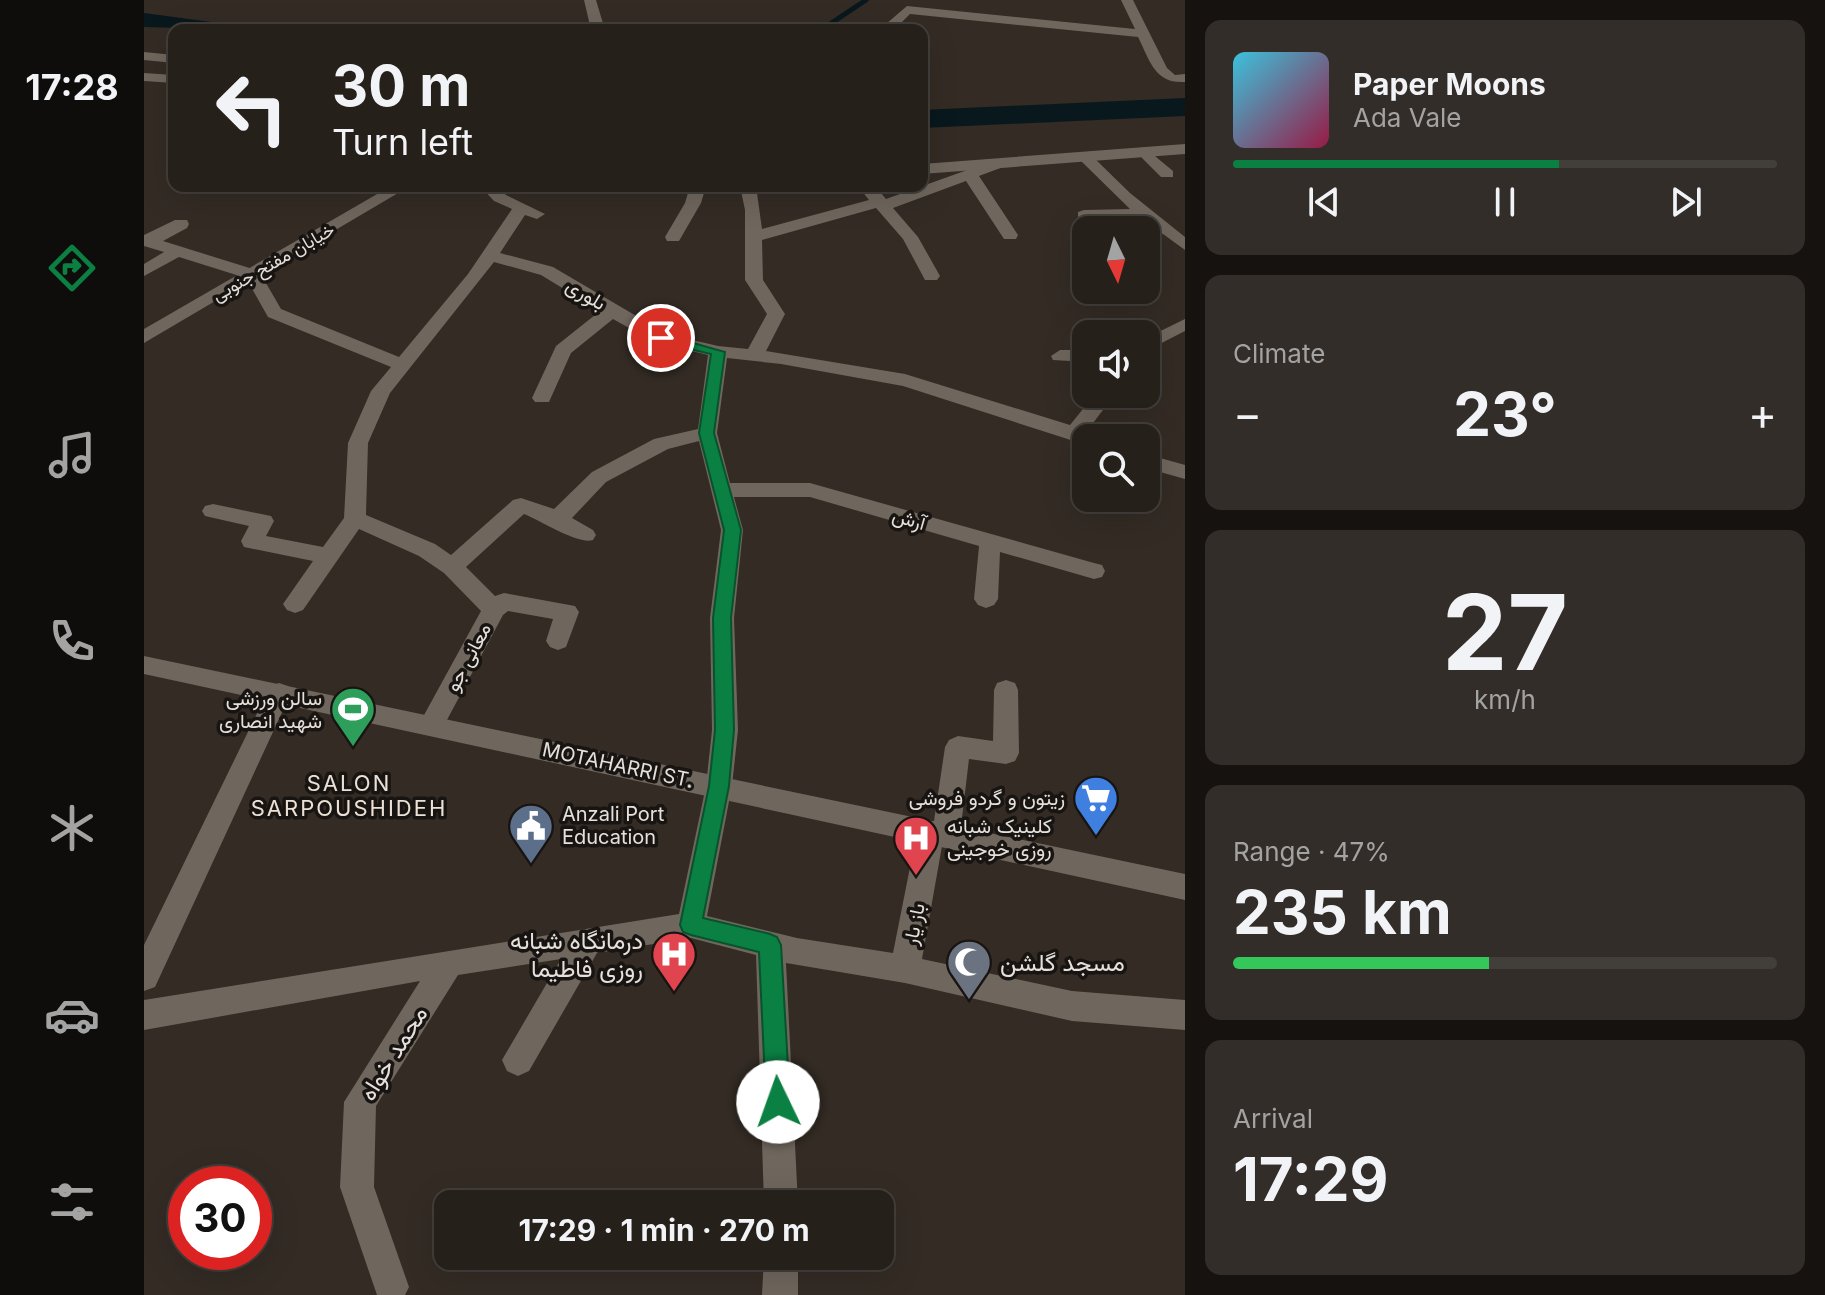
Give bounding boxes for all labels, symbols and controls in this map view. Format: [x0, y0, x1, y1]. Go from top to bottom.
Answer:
text: 30 m [332, 52, 470, 120]
icon: left [200, 56, 304, 160]
text: 17:28 [25, 65, 119, 109]
text: Paper Moons [1353, 66, 1546, 102]
text: Ada Vale [1353, 102, 1461, 133]
text: Turn left [332, 120, 473, 164]
icon: previous [1302, 180, 1346, 224]
icon: pause [1483, 180, 1527, 224]
icon: next [1664, 180, 1708, 224]
north arrow [1072, 216, 1160, 304]
map controls [1072, 216, 1160, 512]
street label: خیابان مفتح جنوبی [208, 218, 339, 307]
icon: directions [44, 240, 100, 296]
street label: بلوری [561, 273, 610, 316]
pin [627, 304, 695, 372]
icon: arrive [639, 316, 683, 360]
button: sound [1072, 320, 1160, 408]
text: Climate [1233, 338, 1325, 369]
text: 23° [1453, 378, 1557, 450]
text: − [1233, 387, 1262, 441]
text: + [1748, 387, 1777, 441]
button: search [1072, 424, 1160, 512]
icon: music [44, 427, 100, 483]
street label: آرش [889, 503, 930, 536]
text: 27 [1442, 569, 1568, 695]
icon: phone [44, 613, 100, 669]
street label: معانی جو [440, 619, 497, 696]
text: km/h [1474, 684, 1536, 715]
sports icon: سالن ورزشی شهید انصاری [329, 685, 377, 748]
place label: سالن ورزشی شهید انصاری [219, 686, 322, 734]
street label: MOTAHARRI ST. [540, 737, 696, 793]
district label: SALON SARPOUSHIDEH [251, 770, 447, 821]
supermarket icon: زیتون و گردو فروشی [1072, 774, 1120, 837]
place label: زیتون و گردو فروشی [909, 786, 1065, 811]
icon: climate [44, 800, 100, 856]
public building icon: Anzali Port Education [507, 802, 555, 865]
place label: Anzali Port Education [562, 802, 665, 849]
hospital icon: کلینیک شبانه روزی خوجینی [892, 814, 940, 877]
place label: کلینیک شبانه روزی خوجینی [947, 814, 1052, 862]
text: Range · 47% [1233, 836, 1390, 867]
text: 235 km [1233, 876, 1452, 948]
street label: باز یار [898, 901, 931, 948]
place label: درمانگاه شبانه روزی فاطیما [510, 926, 643, 984]
hospital icon: درمانگاه شبانه روزی فاطیما [650, 930, 698, 993]
mosque icon: مسجد گلشن [945, 938, 993, 1001]
place label: مسجد گلشن [1000, 948, 1125, 977]
icon: car [44, 987, 100, 1043]
street label: محمد خواه [353, 1000, 434, 1106]
position arrow [736, 1060, 820, 1144]
text: Arrival [1233, 1103, 1313, 1134]
text: 17:29 [1233, 1143, 1389, 1215]
speed limit sign: 30 [168, 1166, 272, 1270]
icon: filters [44, 1174, 100, 1230]
text: 17:29 · 1 min · 270 m [518, 1212, 810, 1248]

